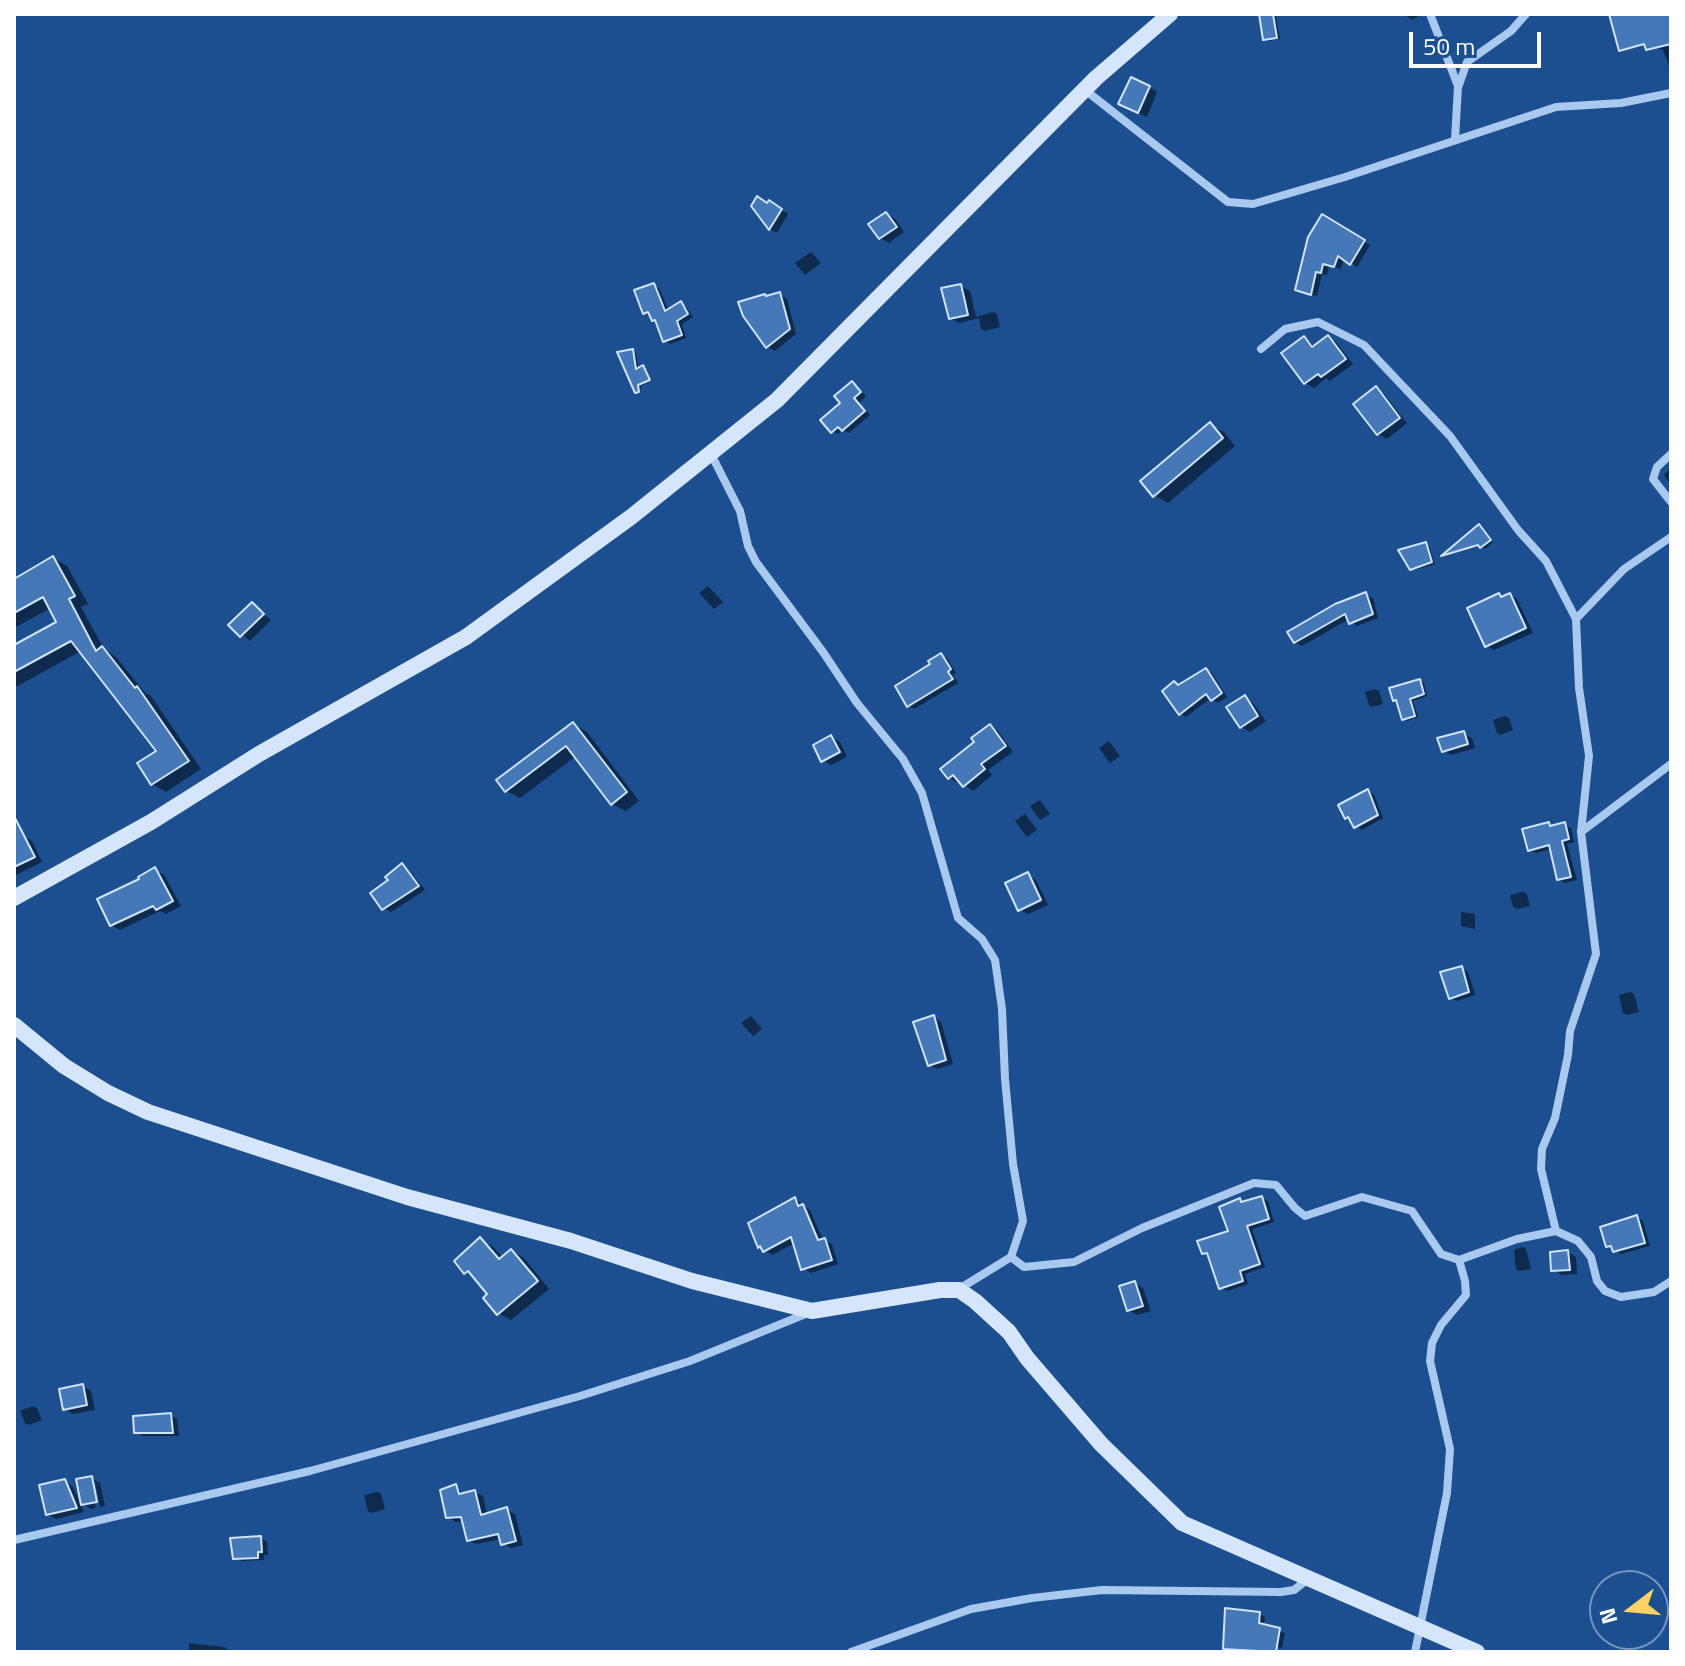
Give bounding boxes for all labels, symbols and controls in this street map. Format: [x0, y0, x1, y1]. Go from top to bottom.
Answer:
scale bar [1413, 16, 1545, 66]
text: 50 m [1423, 28, 1475, 64]
north arrow [1589, 1570, 1669, 1650]
text: N [1589, 1604, 1626, 1628]

